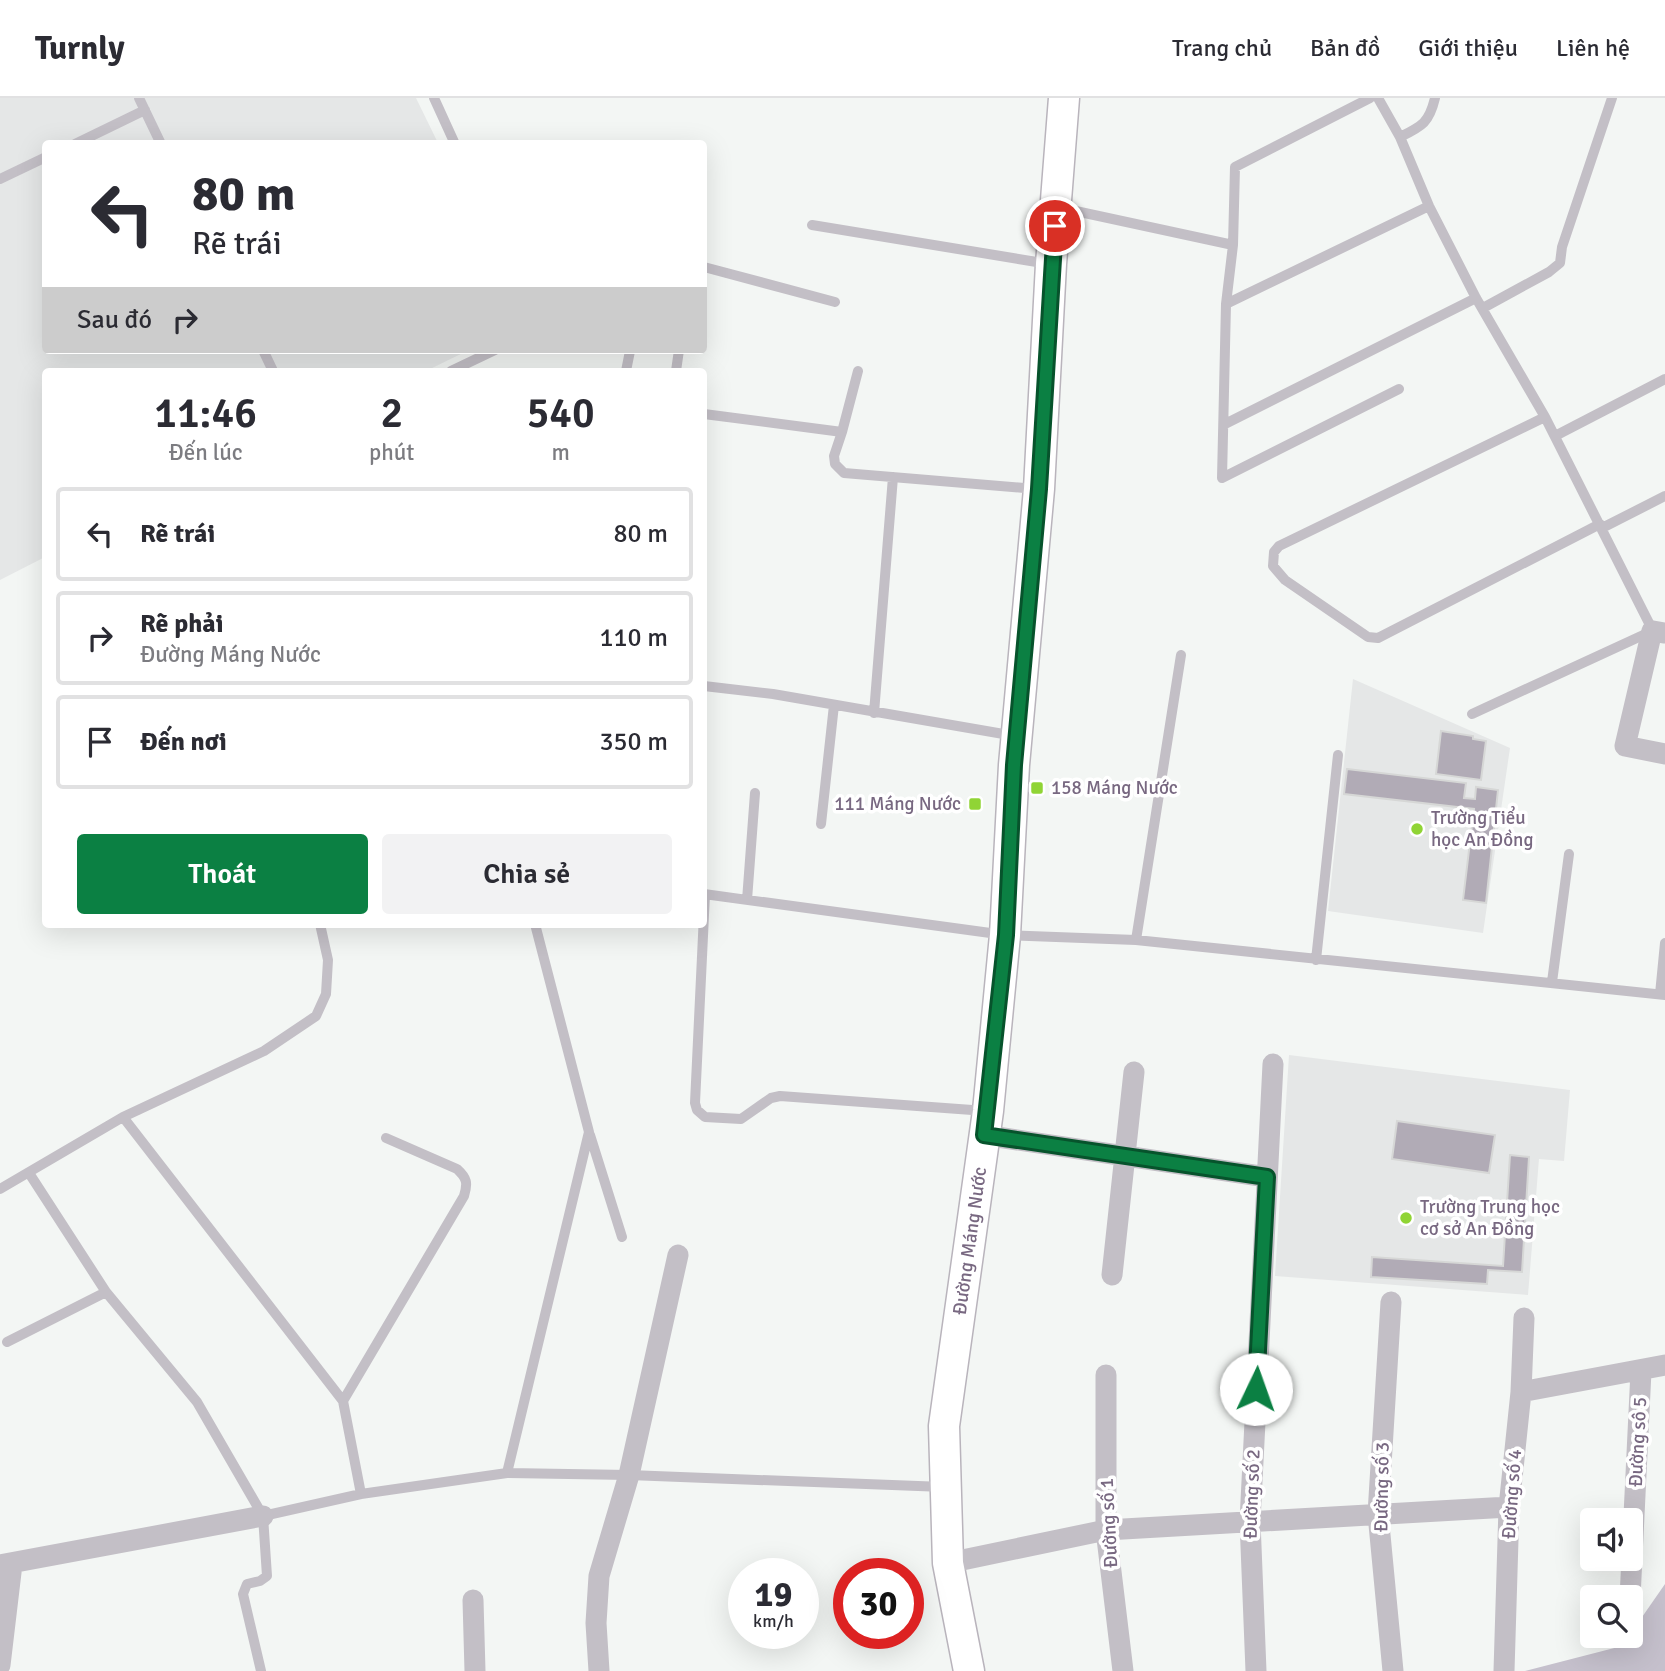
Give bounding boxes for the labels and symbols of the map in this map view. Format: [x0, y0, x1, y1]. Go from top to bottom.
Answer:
pin [1025, 196, 1085, 256]
place label: 158 Máng Nước [1051, 776, 1178, 800]
marker: 158 Máng Nước [1029, 780, 1045, 796]
place label: 111 Máng Nước [834, 792, 961, 816]
marker: 111 Máng Nước [967, 796, 983, 812]
place label: Trường Tiểu học An Đồng [1431, 805, 1533, 852]
marker: Trường Tiểu học An Đồng [1409, 821, 1425, 837]
street label: Đường Máng Nước [948, 1165, 992, 1317]
place label: Trường Trung học cơ sở An Đồng [1420, 1195, 1560, 1241]
marker: Trường Trung học cơ sở An Đồng [1398, 1210, 1414, 1226]
position arrow [1219, 1352, 1293, 1426]
street label: Đường sô 5 [1624, 1396, 1652, 1488]
street label: Đường số 3 [1369, 1442, 1395, 1532]
street label: Đường số 4 [1497, 1448, 1527, 1540]
street label: Đường số 2 [1238, 1449, 1266, 1539]
street label: Đường số 1 [1095, 1477, 1123, 1569]
speed limit sign: 30 [833, 1558, 924, 1649]

